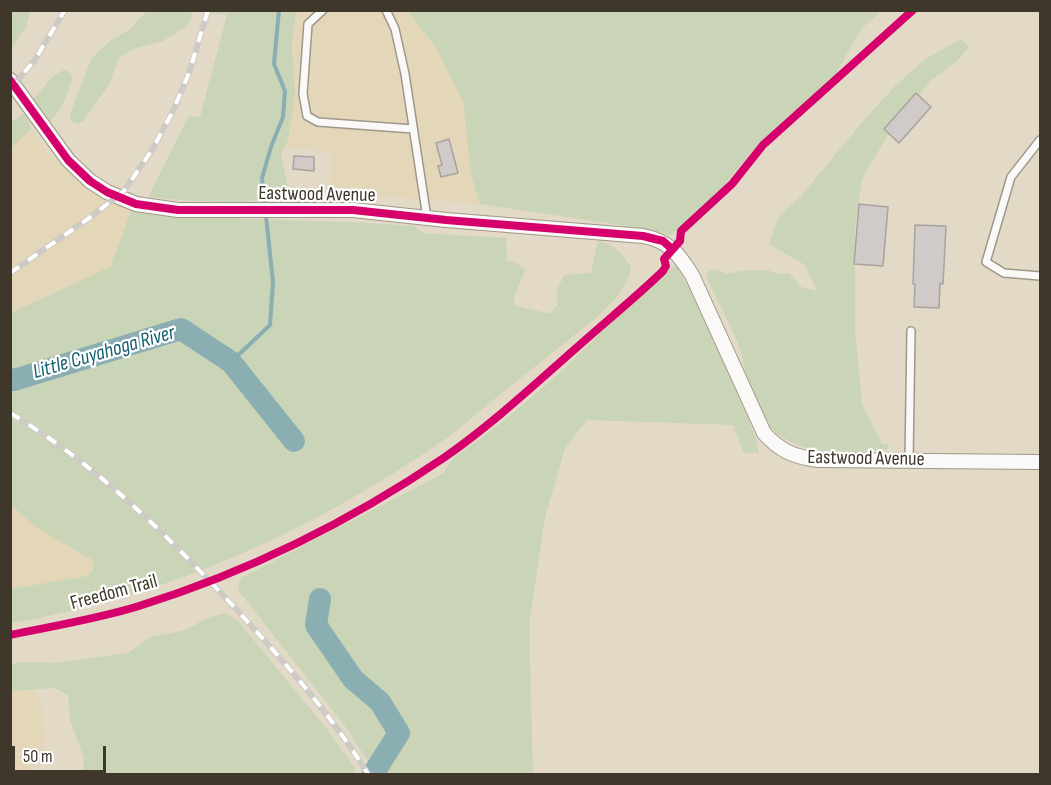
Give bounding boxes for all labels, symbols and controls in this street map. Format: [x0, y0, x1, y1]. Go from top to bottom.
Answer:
street label: Eastwood Avenue [258, 182, 376, 208]
water label: Little Cuyahoga River [30, 321, 178, 385]
street label: Eastwood Avenue [807, 446, 925, 472]
street label: Freedom Trail [68, 570, 160, 616]
scale bar [15, 734, 110, 772]
text: 50 m [23, 746, 53, 767]

